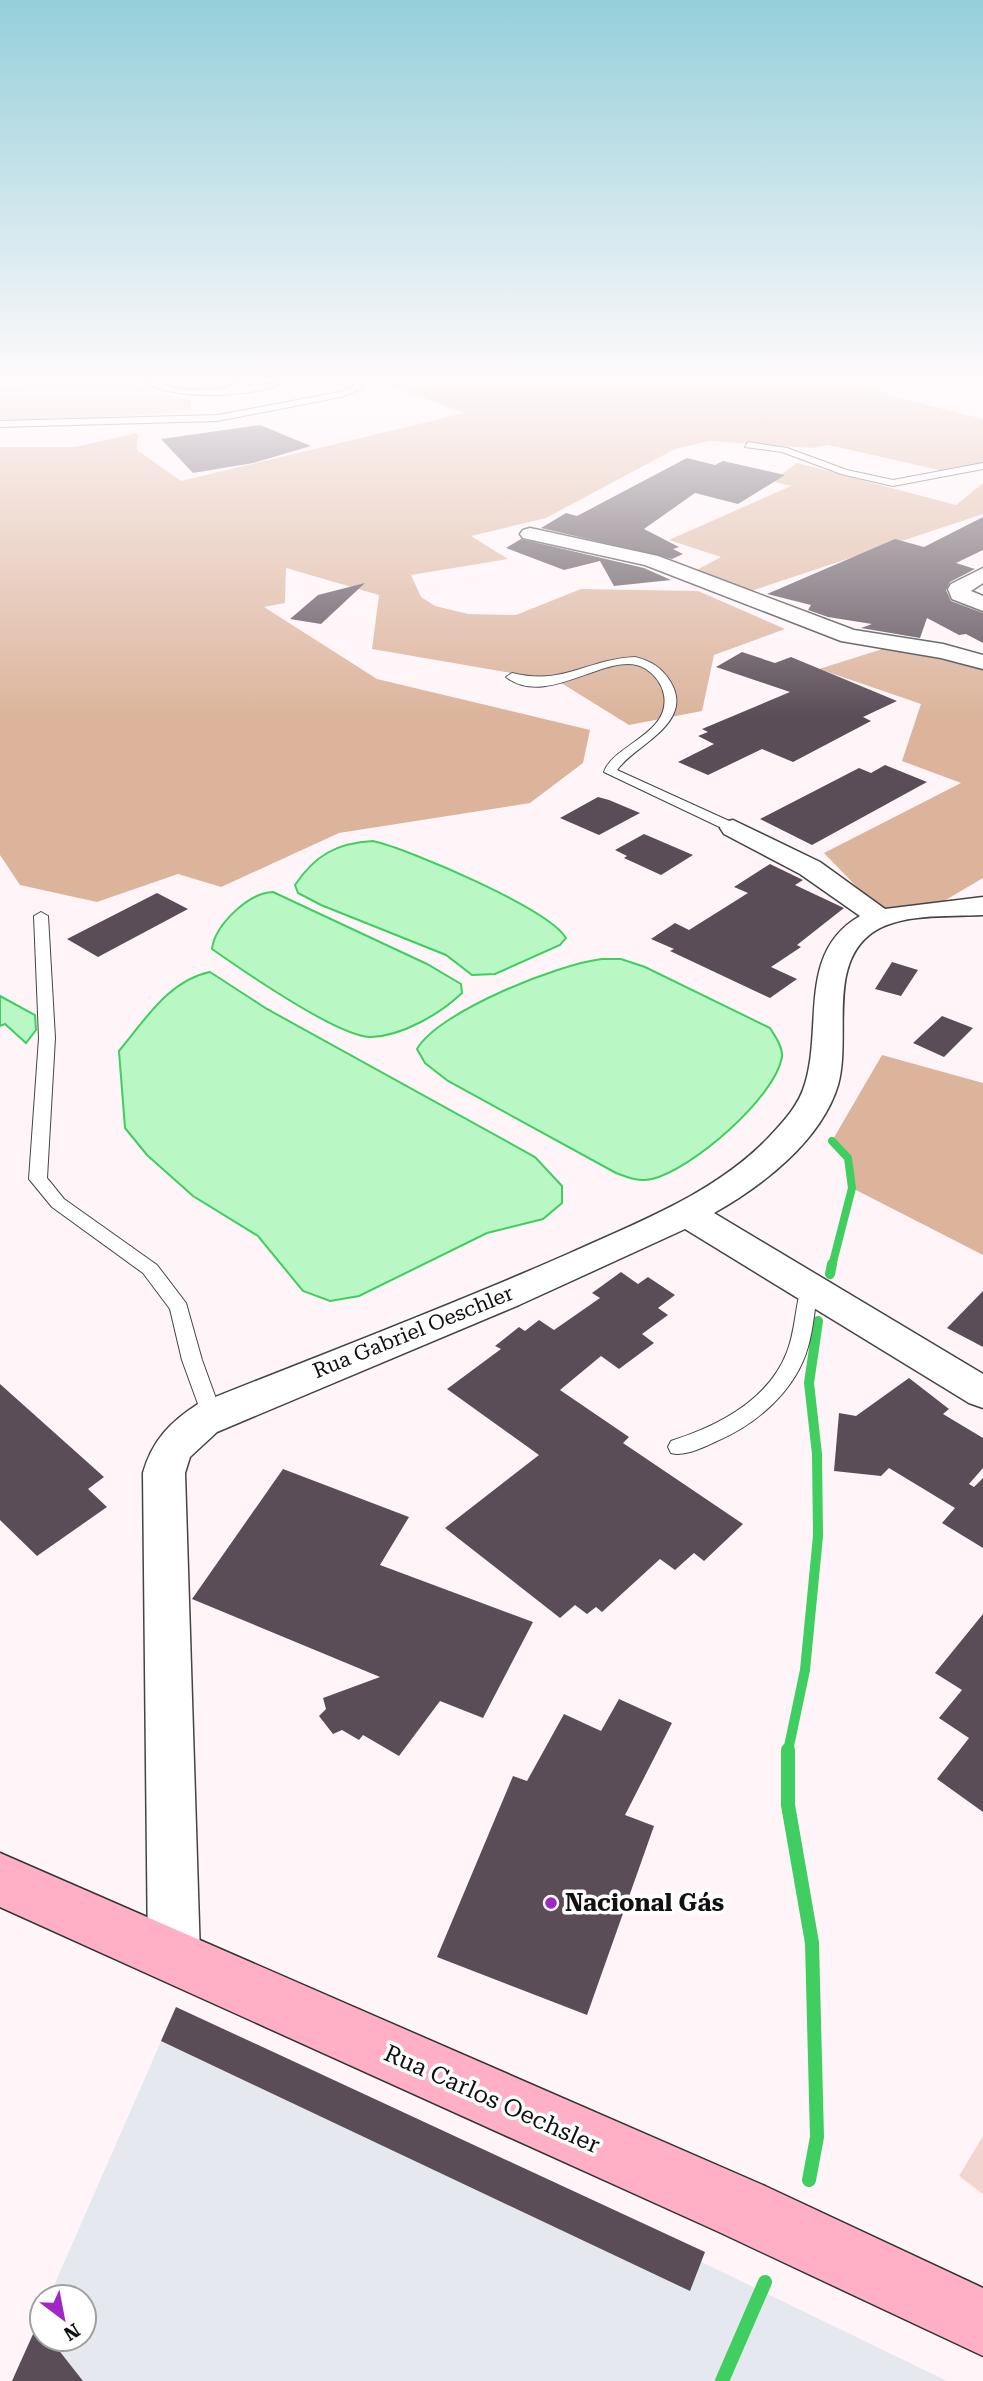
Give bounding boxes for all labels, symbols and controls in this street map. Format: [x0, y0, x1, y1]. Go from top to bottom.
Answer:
street label: Rua Gabriel Oeschler [309, 1281, 517, 1383]
place label: Nacional Gás [565, 1889, 724, 1917]
marker: Nacional Gás [543, 1895, 559, 1911]
street label: Rua Carlos Oechsler [380, 2039, 604, 2159]
north arrow [28, 2283, 98, 2353]
text: N [59, 2318, 84, 2346]

